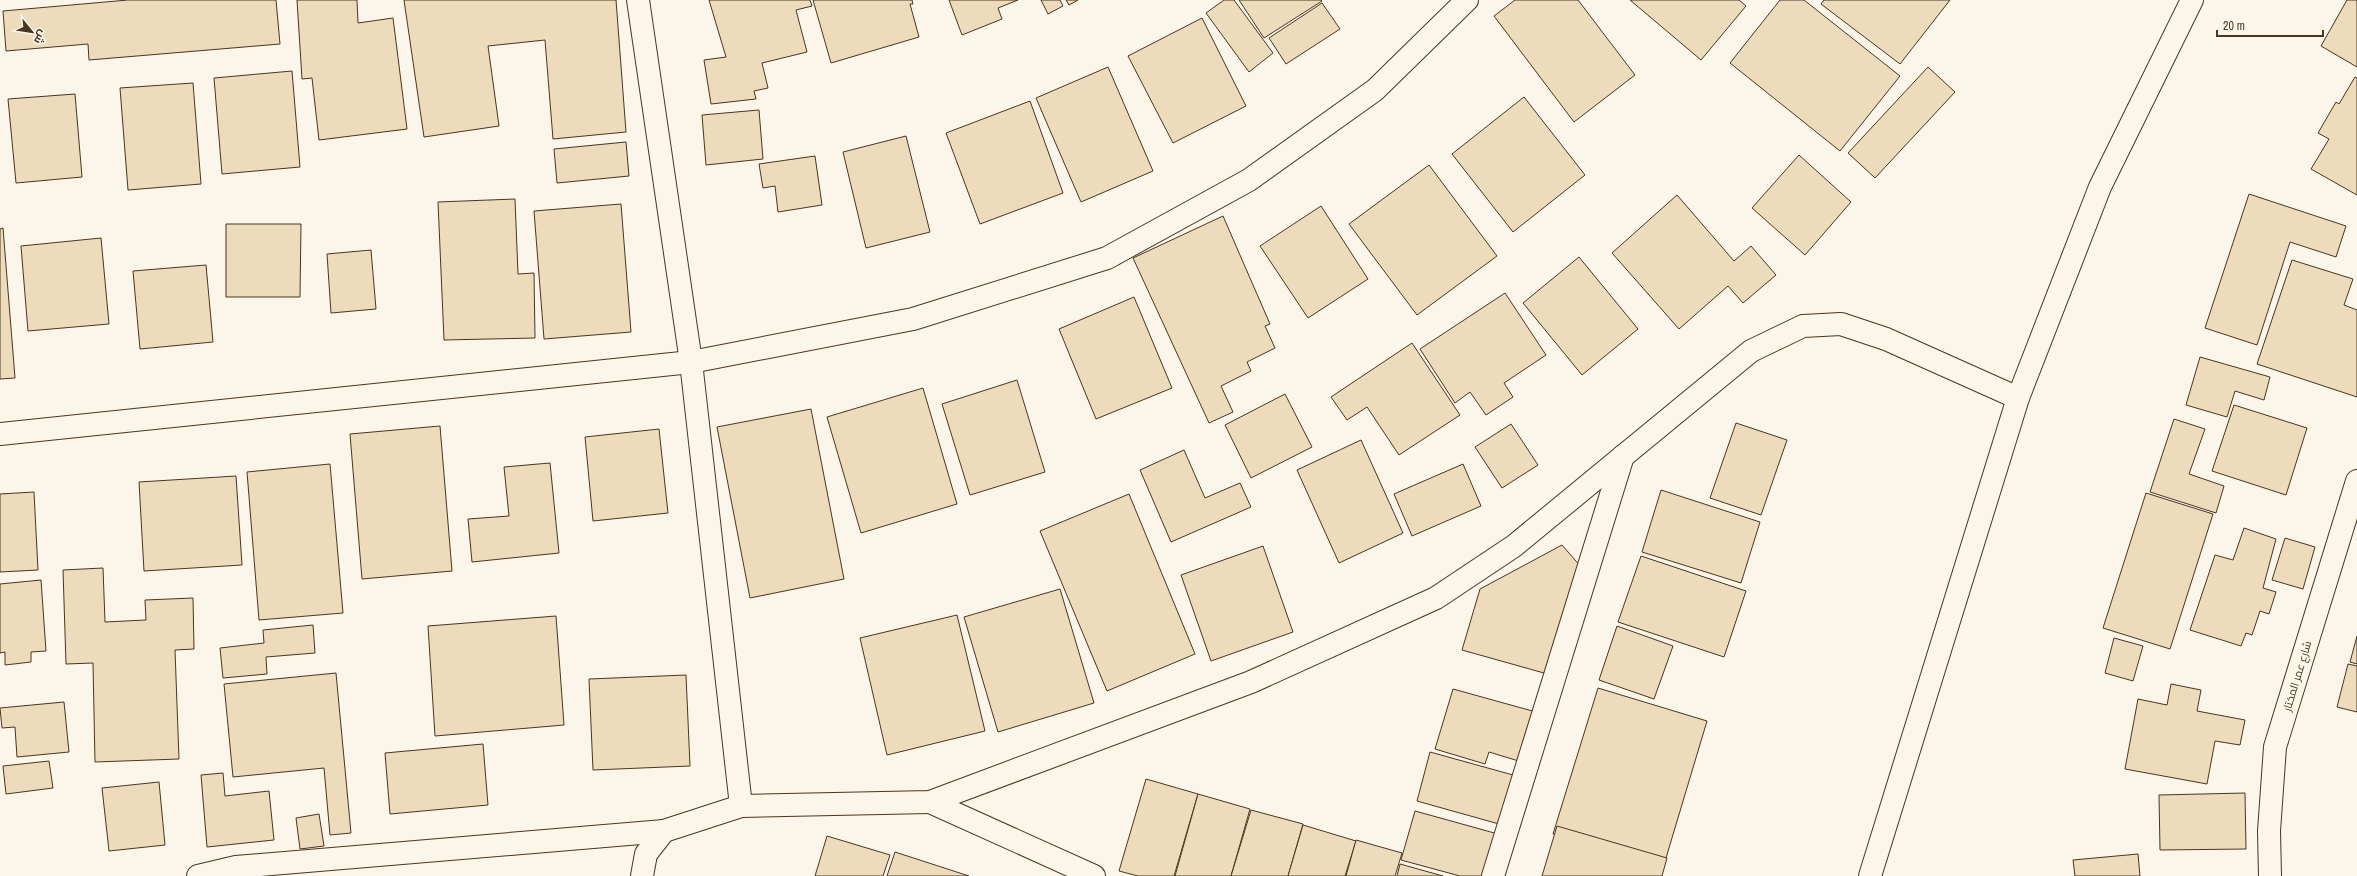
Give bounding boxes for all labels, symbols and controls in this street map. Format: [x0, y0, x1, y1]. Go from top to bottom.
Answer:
north arrow [12, 12, 52, 52]
scale bar [2217, 12, 2323, 38]
text: 20 m [2223, 18, 2245, 34]
text: ش [31, 27, 50, 47]
street label: شارع عمر المختار [2279, 639, 2315, 714]

